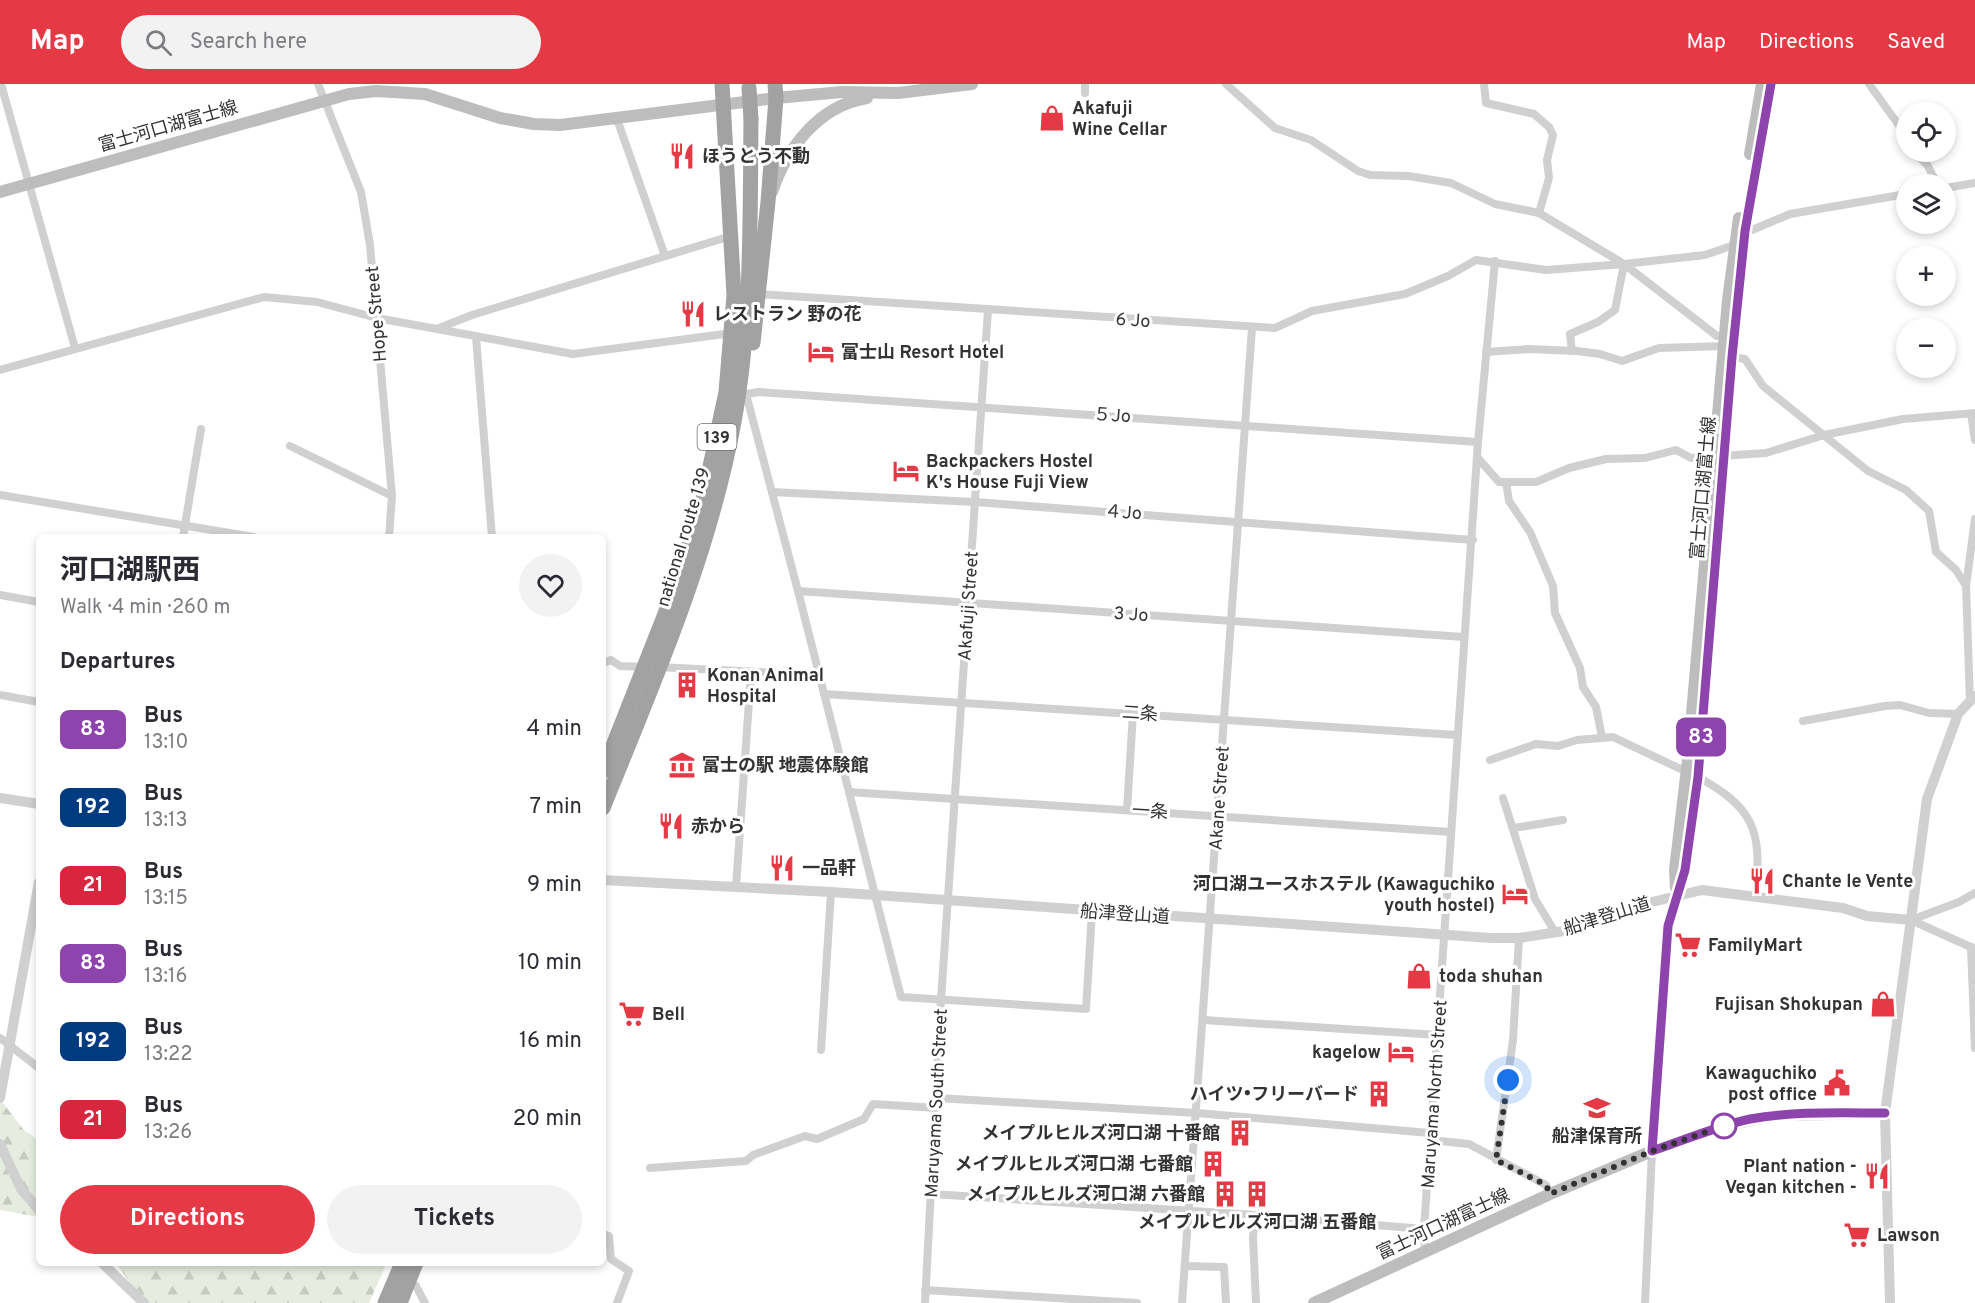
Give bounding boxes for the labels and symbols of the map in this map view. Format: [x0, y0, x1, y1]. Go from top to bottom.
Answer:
street label: 富士河口湖富士線 [96, 97, 241, 158]
place label: Akafuji Wine Cellar [1072, 98, 1168, 142]
shop icon: Akafuji Wine Cellar [1037, 103, 1067, 133]
restaurant icon: ほうとう不動 [667, 141, 697, 171]
place label: ほうとう不動 [702, 146, 810, 169]
street label: Hope Street [362, 265, 393, 363]
restaurant icon: レストラン 野の花 [678, 299, 708, 329]
place label: レストラン 野の花 [713, 304, 862, 327]
street label: 6 Jo [1115, 309, 1151, 334]
hotel icon: 富士山 Resort Hotel [806, 337, 836, 367]
place label: 富士山 Resort Hotel [841, 342, 1004, 365]
street label: ５Jo [1092, 404, 1132, 429]
street label: 富士河口湖富士線 [1687, 415, 1722, 561]
road number: 139 [698, 424, 736, 450]
place label: Backpackers Hostel K's House Fuji View [926, 451, 1093, 495]
hotel icon: Backpackers Hostel K's House Fuji View [891, 456, 921, 486]
street label: national route 139 [652, 465, 717, 610]
street label: ４Jo [1103, 501, 1143, 526]
street label: Akafuji Street [954, 550, 985, 662]
street label: 3 Jo [1113, 603, 1149, 628]
place label: Konan Animal Hospital [707, 665, 824, 709]
building icon: Konan Animal Hospital [672, 670, 702, 700]
street label: 二条 [1121, 702, 1159, 727]
line badge: 83 [1674, 718, 1728, 756]
street label: Akane Street [1205, 745, 1236, 851]
museum icon: 富士の駅 地震体験館 [667, 750, 697, 780]
place label: 富士の駅 地震体験館 [702, 755, 869, 778]
street label: 一条 [1131, 800, 1168, 825]
restaurant icon: 赤から [656, 811, 686, 841]
place label: 赤から [691, 816, 745, 839]
restaurant icon: 一品軒 [767, 853, 797, 883]
place label: 一品軒 [802, 858, 856, 881]
restaurant icon: Chante le Vente [1747, 866, 1777, 896]
place label: Chante le Vente [1782, 871, 1913, 894]
place label: 河口湖ユースホステル (Kawaguchiko youth hostel) [1193, 874, 1495, 918]
hotel icon: 河口湖ユースホステル (Kawaguchiko youth hostel) [1500, 879, 1530, 909]
street label: 船津登山道 [1561, 893, 1654, 942]
street label: 船津登山道 [1079, 901, 1171, 930]
supermarket icon: FamilyMart [1673, 930, 1703, 960]
place label: FamilyMart [1708, 935, 1803, 958]
shop icon: toda shuhan [1404, 961, 1434, 991]
place label: toda shuhan [1439, 966, 1543, 989]
shop icon: Fujisan Shokupan [1868, 989, 1898, 1019]
place label: Fujisan Shokupan [1715, 994, 1863, 1017]
supermarket icon: Bell [617, 999, 647, 1029]
street label: Maruyama North Street [1417, 999, 1454, 1189]
place label: Bell [652, 1004, 685, 1027]
street label: Maruyama South Street [921, 1008, 954, 1198]
hotel icon: kagelow [1386, 1037, 1416, 1067]
place label: kagelow [1312, 1042, 1381, 1065]
place label: Kawaguchiko post office [1705, 1063, 1817, 1107]
your location [1493, 1065, 1523, 1095]
public building icon: Kawaguchiko post office [1822, 1068, 1852, 1098]
building icon: ハイツ•フリーバード [1364, 1079, 1394, 1109]
place label: ハイツ•フリーバード [1190, 1084, 1359, 1107]
school or university icon: 船津保育所 [1582, 1093, 1612, 1123]
unlabelled marker [1711, 1113, 1737, 1139]
building icon: メイプルヒルズ河口湖 十番館 [1225, 1118, 1255, 1148]
place label: メイプルヒルズ河口湖 十番館 [982, 1123, 1220, 1146]
place label: 船津保育所 [1552, 1126, 1642, 1149]
building icon: メイプルヒルズ河口湖 七番館 [1198, 1149, 1228, 1179]
place label: メイプルヒルズ河口湖 七番館 [955, 1154, 1193, 1177]
place label: Plant nation - Vegan kitchen - [1725, 1156, 1857, 1200]
restaurant icon: Plant nation - Vegan kitchen - [1862, 1161, 1892, 1191]
building icon: メイプルヒルズ河口湖 六番館 [1210, 1179, 1240, 1209]
building icon: メイプルヒルズ河口湖 五番館 [1242, 1179, 1272, 1209]
place label: メイプルヒルズ河口湖 六番館 [967, 1184, 1205, 1207]
street label: 富士河口湖富士線 [1374, 1185, 1514, 1266]
place label: メイプルヒルズ河口湖 五番館 [1138, 1212, 1376, 1235]
supermarket icon: Lawson [1842, 1220, 1872, 1250]
place label: Lawson [1877, 1225, 1940, 1248]

